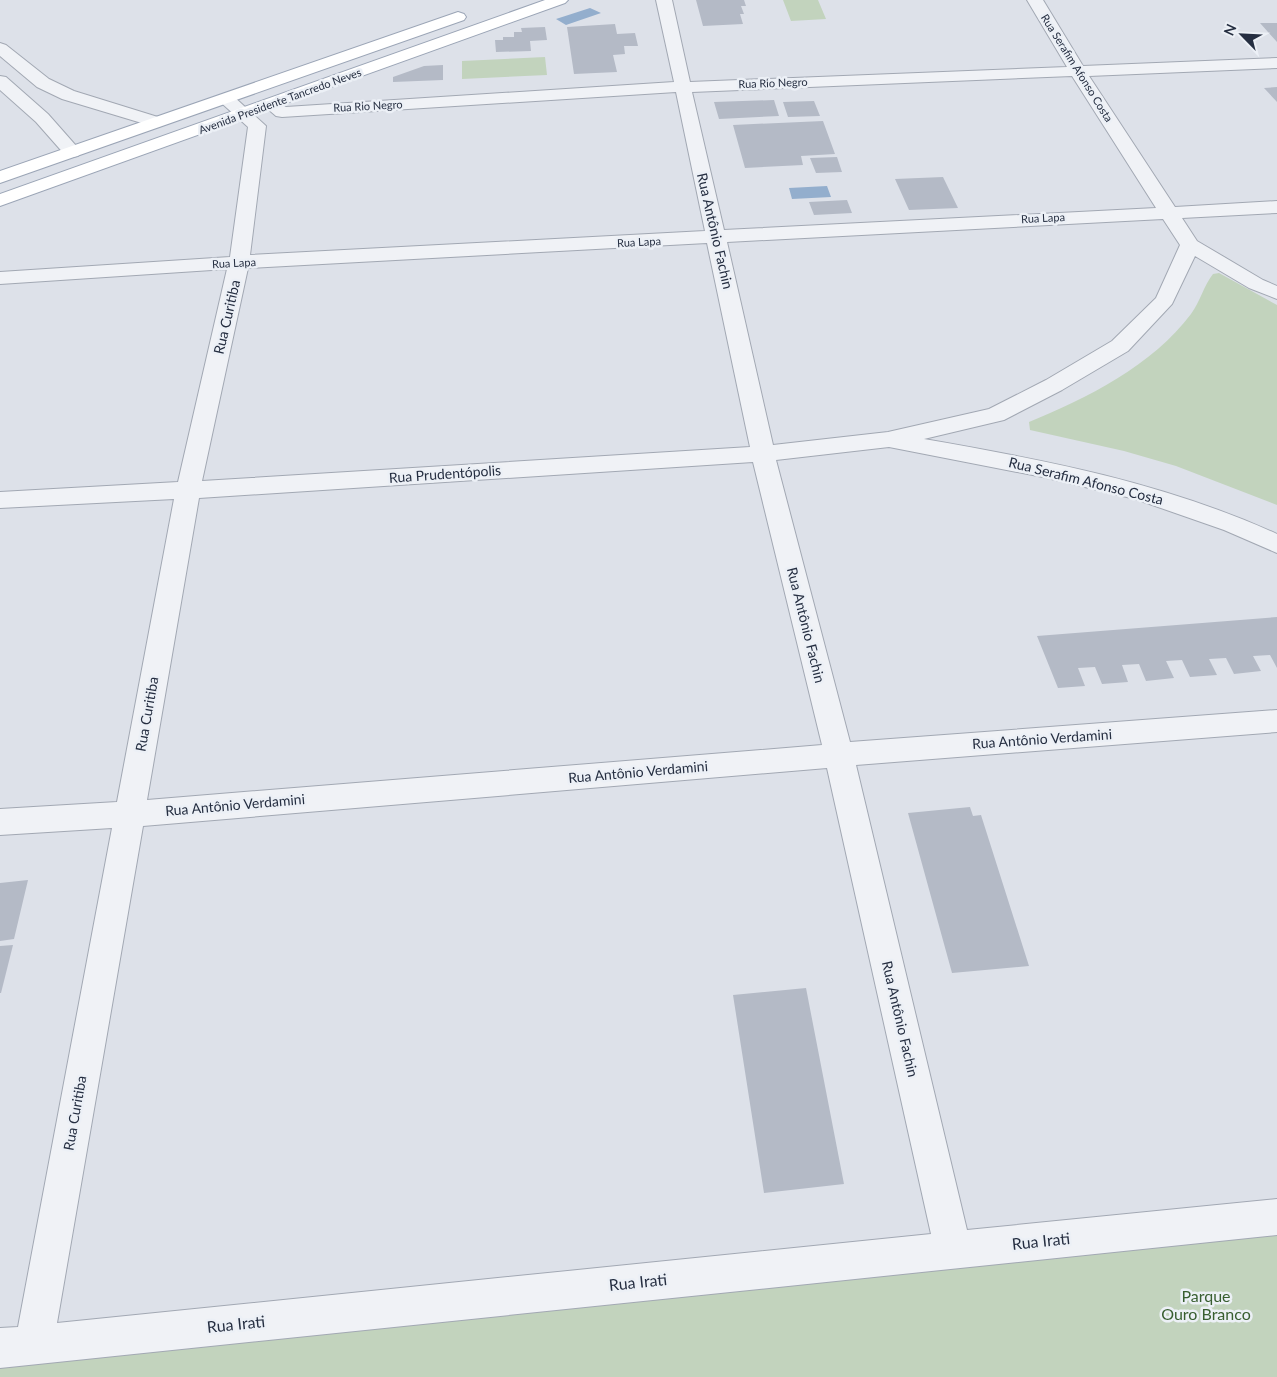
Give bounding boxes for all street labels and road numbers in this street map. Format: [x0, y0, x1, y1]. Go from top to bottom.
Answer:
street label: Rua Serafim Afonso Costa [1039, 11, 1116, 124]
street label: Avenida Presidente Tancredo Neves [197, 65, 363, 136]
street label: Rua Rio Negro [738, 75, 808, 90]
street label: Rua Rio Negro [333, 97, 403, 114]
street label: Rua Antônio Fachin [694, 171, 737, 291]
street label: Rua Lapa [1021, 210, 1065, 225]
street label: Rua Lapa [617, 234, 661, 249]
street label: Rua Lapa [212, 255, 256, 270]
street label: Rua Curitiba [210, 278, 243, 356]
street label: Rua Serafim Afonso Costa [1007, 453, 1165, 508]
street label: Rua Prudentópolis [388, 461, 502, 486]
street label: Rua Antônio Fachin [784, 565, 829, 685]
street label: Rua Curitiba [132, 675, 161, 753]
street label: Rua Antônio Verdamini [971, 725, 1112, 752]
street label: Rua Antônio Verdamini [567, 757, 709, 786]
street label: Rua Antônio Verdamini [164, 790, 306, 819]
street label: Rua Antônio Fachin [879, 959, 922, 1079]
street label: Rua Curitiba [60, 1074, 89, 1152]
street label: Rua Irati [1011, 1228, 1071, 1253]
street label: Rua Irati [608, 1269, 668, 1294]
street label: Rua Irati [206, 1311, 266, 1336]

